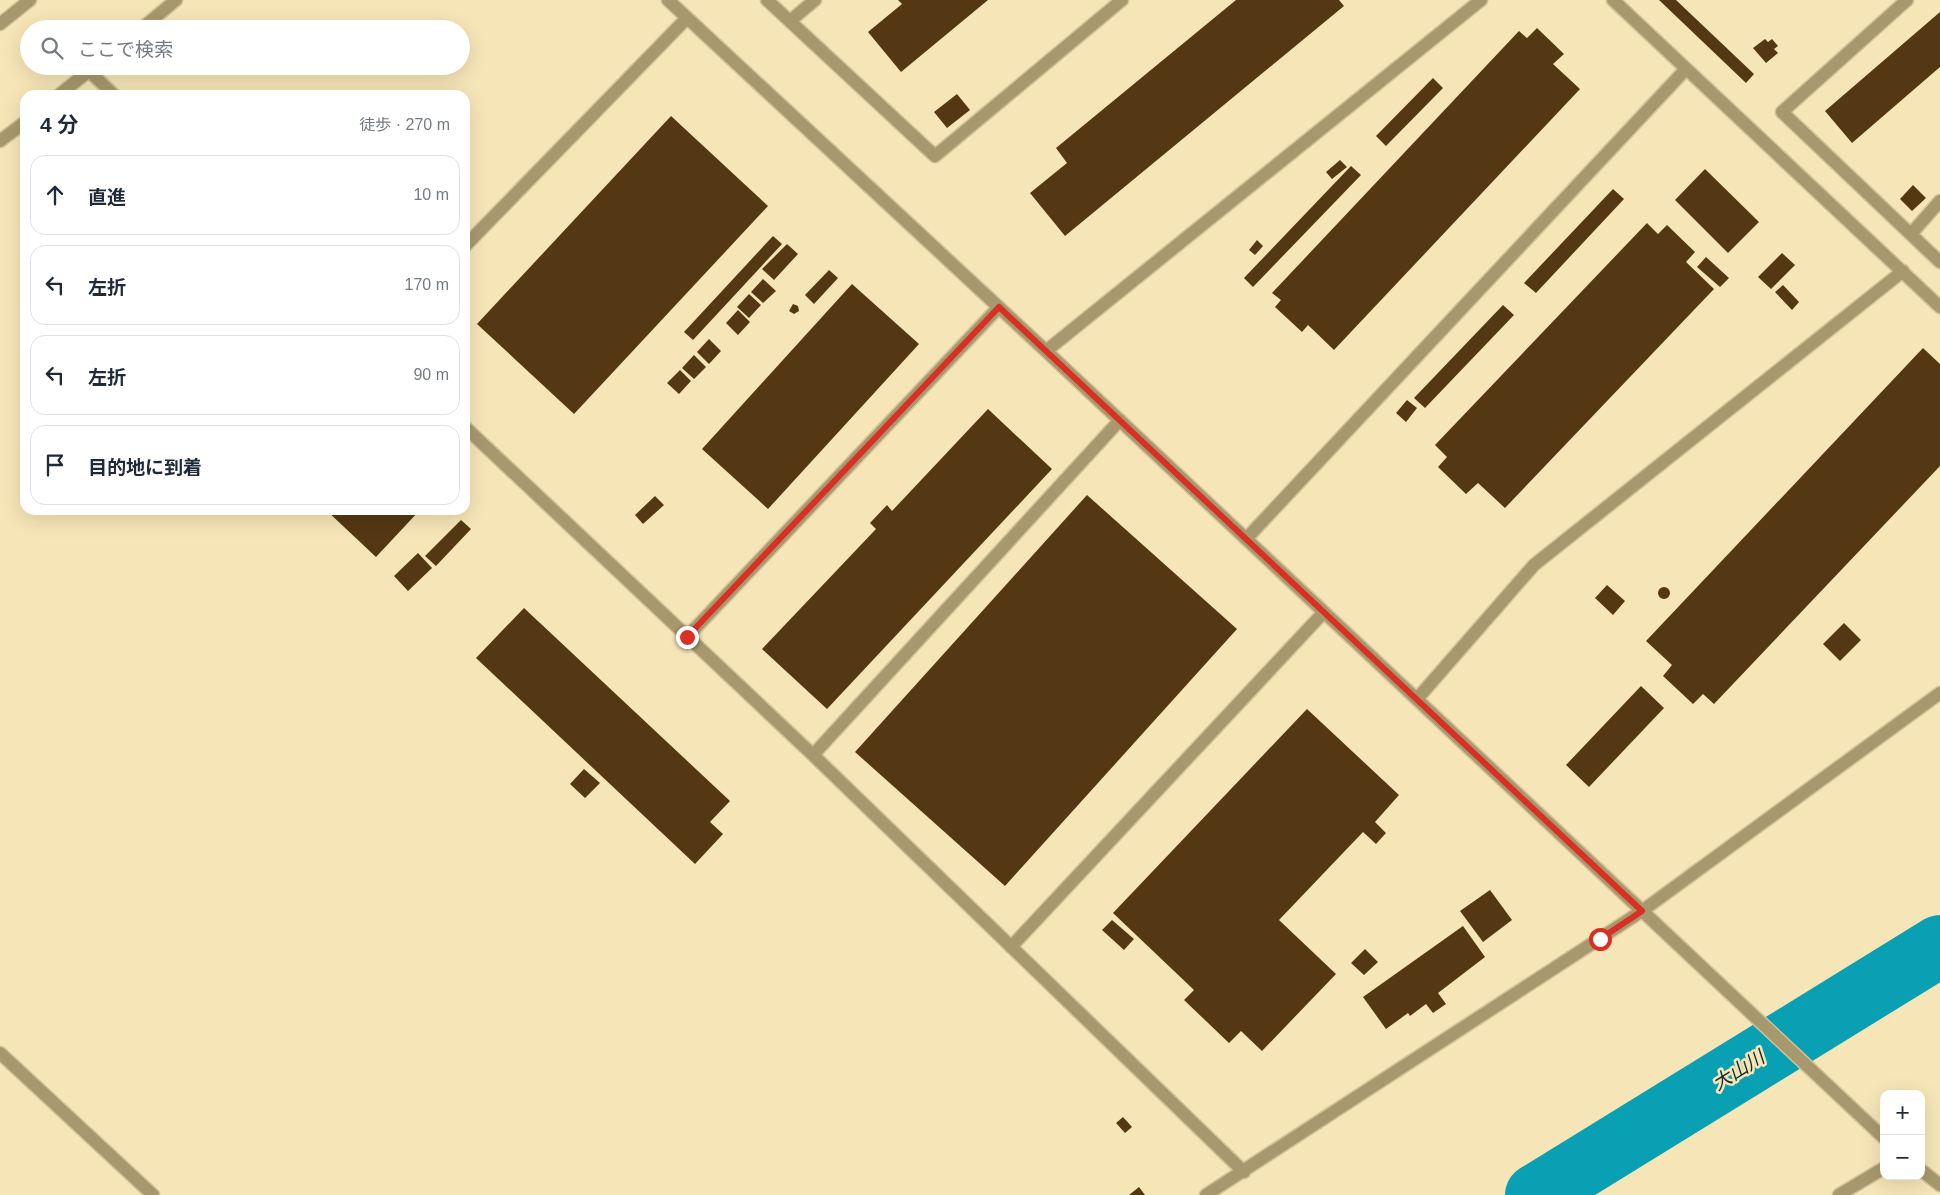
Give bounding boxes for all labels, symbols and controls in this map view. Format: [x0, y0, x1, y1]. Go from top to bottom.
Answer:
search box [20, 20, 470, 75]
icon: search [38, 34, 66, 62]
text: ここで検索 [78, 39, 173, 60]
text: 4 分 [40, 113, 79, 136]
text: 徒歩 · 270 m [359, 116, 450, 133]
icon: ahead [41, 181, 69, 209]
text: 10 m [413, 186, 449, 203]
text: 直進 [88, 187, 126, 208]
icon: left [41, 271, 69, 299]
text: 170 m [405, 276, 449, 293]
text: 左折 [88, 277, 126, 298]
icon: left [41, 361, 69, 389]
text: 90 m [413, 366, 449, 383]
text: 左折 [88, 367, 126, 388]
icon: arrive [41, 451, 69, 479]
text: 目的地に到着 [88, 457, 202, 478]
route end [676, 626, 699, 649]
route start [1589, 928, 1612, 951]
water label: 大山川 [1709, 1045, 1770, 1094]
map controls [1880, 1090, 1925, 1180]
button: + [1880, 1090, 1925, 1135]
button: − [1880, 1135, 1925, 1180]

